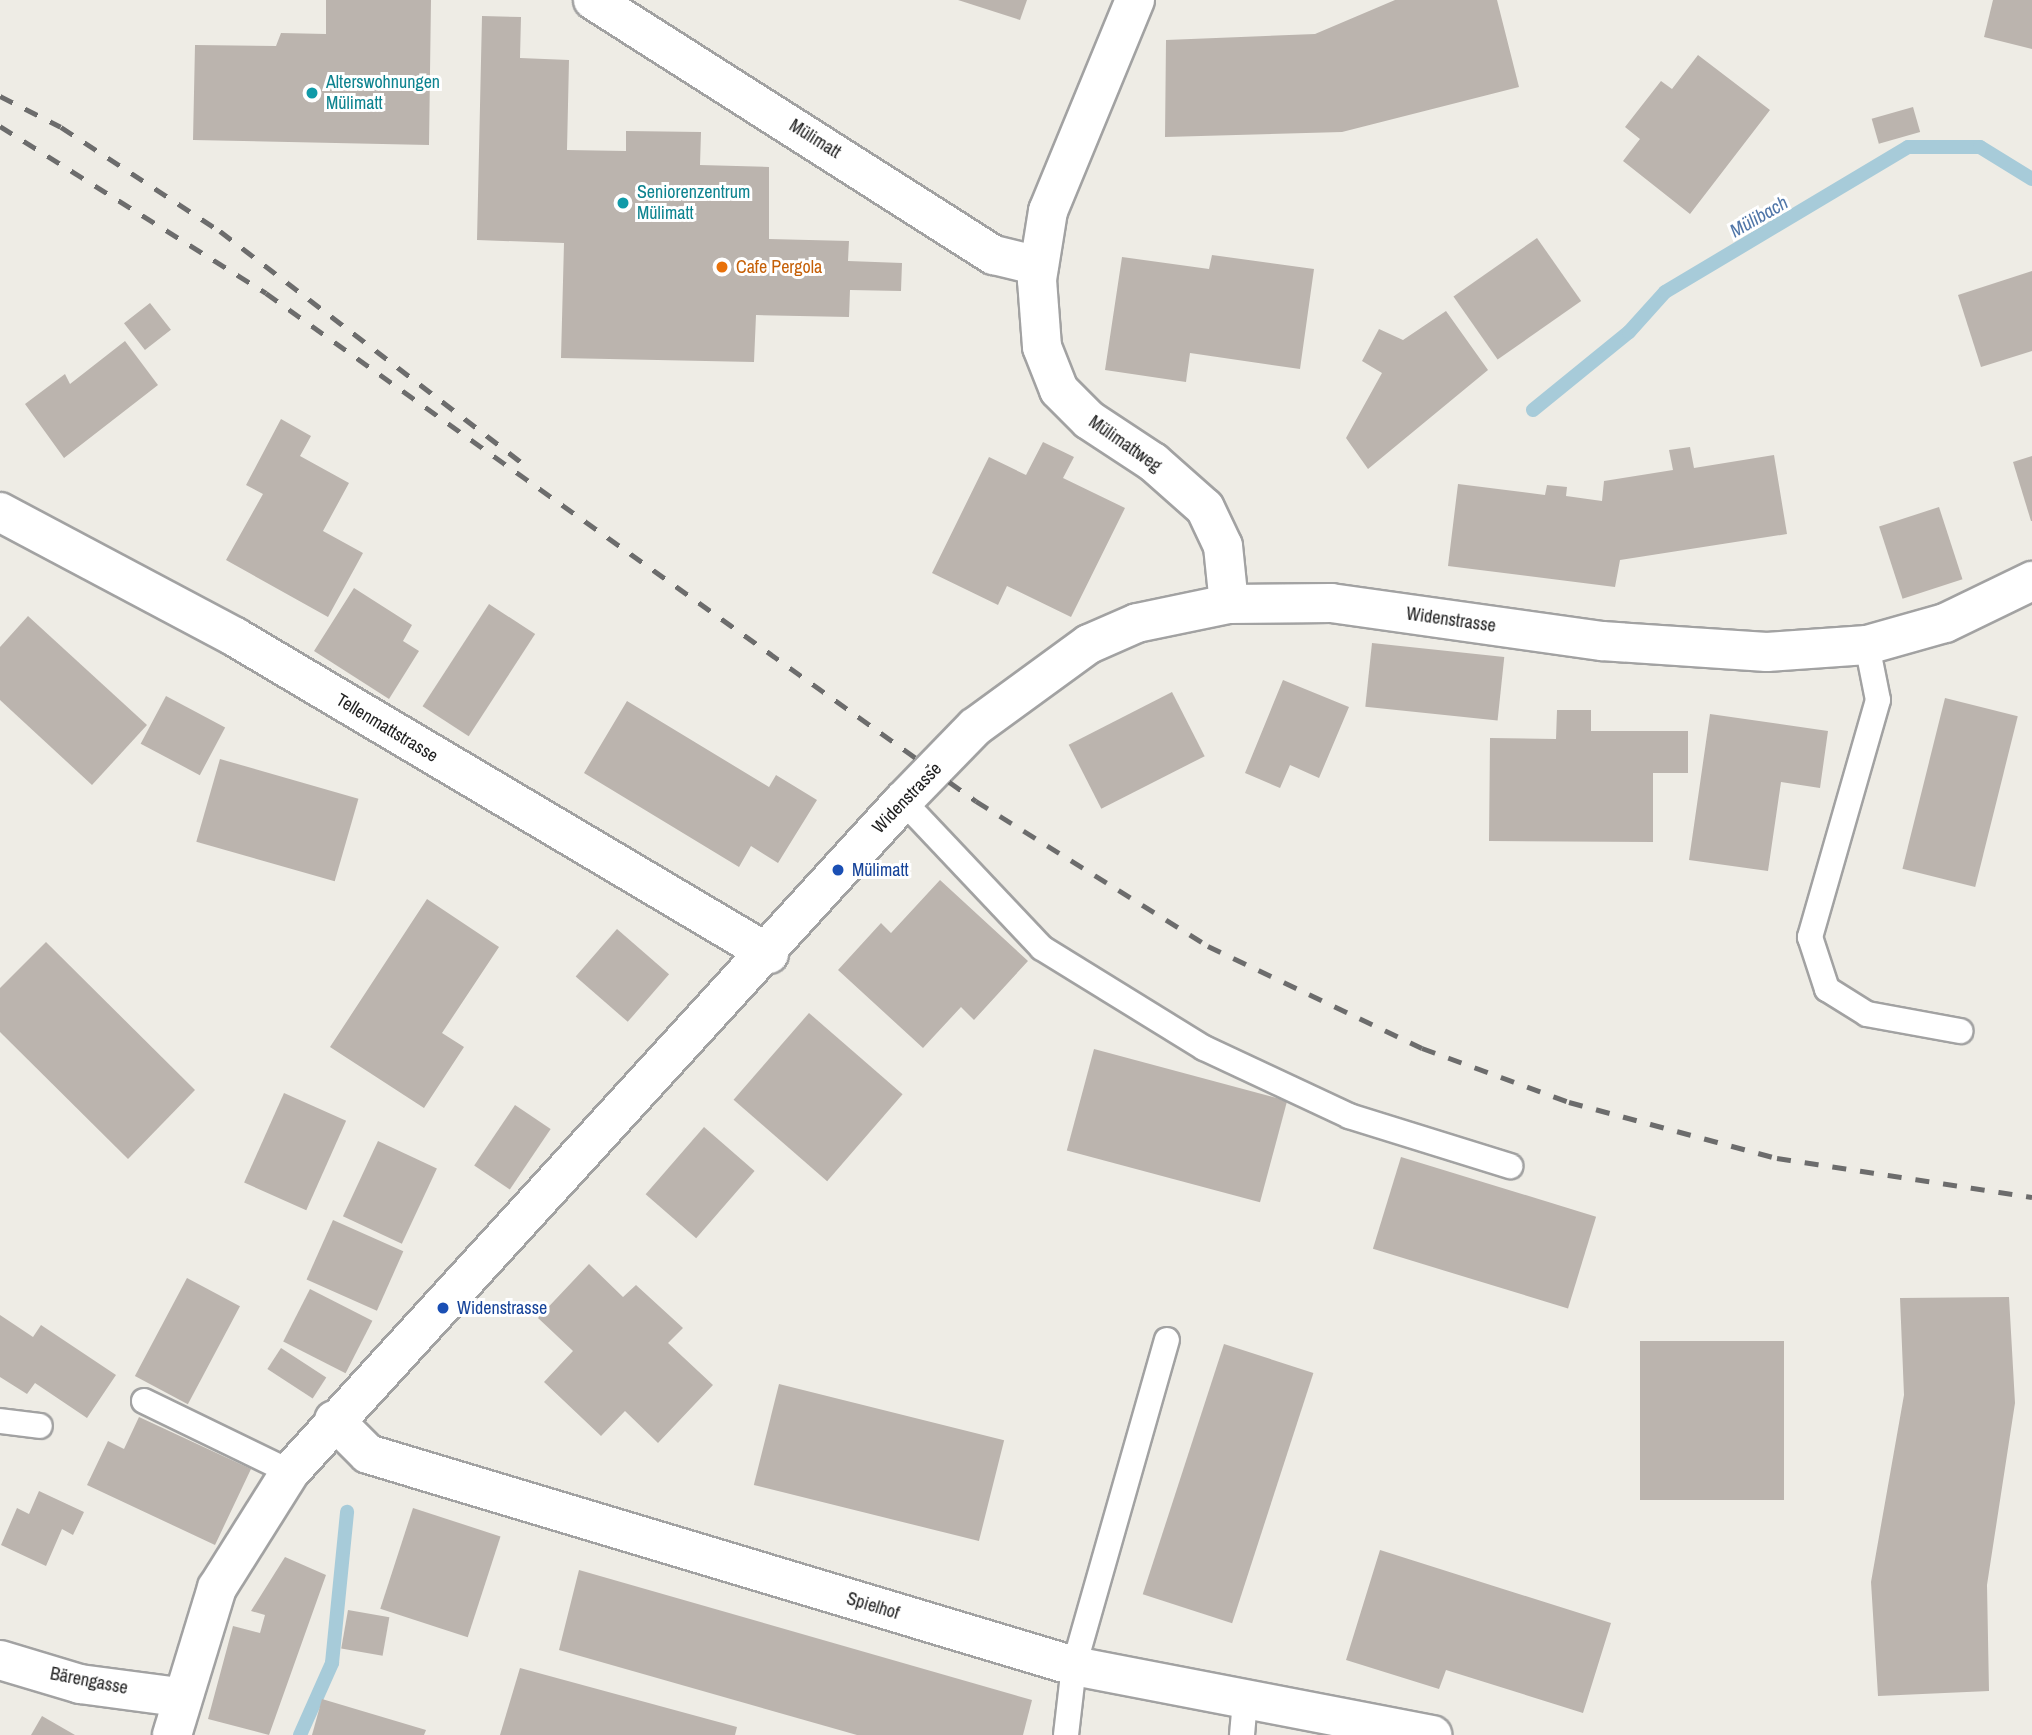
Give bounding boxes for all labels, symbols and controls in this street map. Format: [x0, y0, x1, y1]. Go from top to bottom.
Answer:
place label: Alterswohnungen Mülimatt [326, 72, 440, 114]
marker: Alterswohnungen Mülimatt [304, 85, 320, 101]
street label: Mülimatt [785, 115, 845, 163]
place label: Seniorenzentrum Mülimatt [637, 182, 750, 224]
water label: Mülibach [1726, 191, 1792, 243]
marker: Seniorenzentrum Mülimatt [615, 195, 631, 211]
place label: Cafe Pergola [736, 256, 822, 278]
marker: Cafe Pergola [714, 259, 730, 275]
street label: Mülimattweg [1085, 411, 1165, 477]
street label: Widenstrasse [1405, 603, 1497, 637]
street label: Tellenmattstrasse [332, 689, 442, 767]
street label: Widenstrasse [868, 758, 946, 838]
place label: Mülimatt [852, 859, 909, 881]
marker: Mülimatt [830, 862, 846, 878]
place label: Widenstrasse [457, 1297, 547, 1319]
marker: Widenstrasse [435, 1300, 451, 1316]
street label: Spielhof [844, 1588, 902, 1624]
street label: Bärengasse [48, 1663, 130, 1699]

